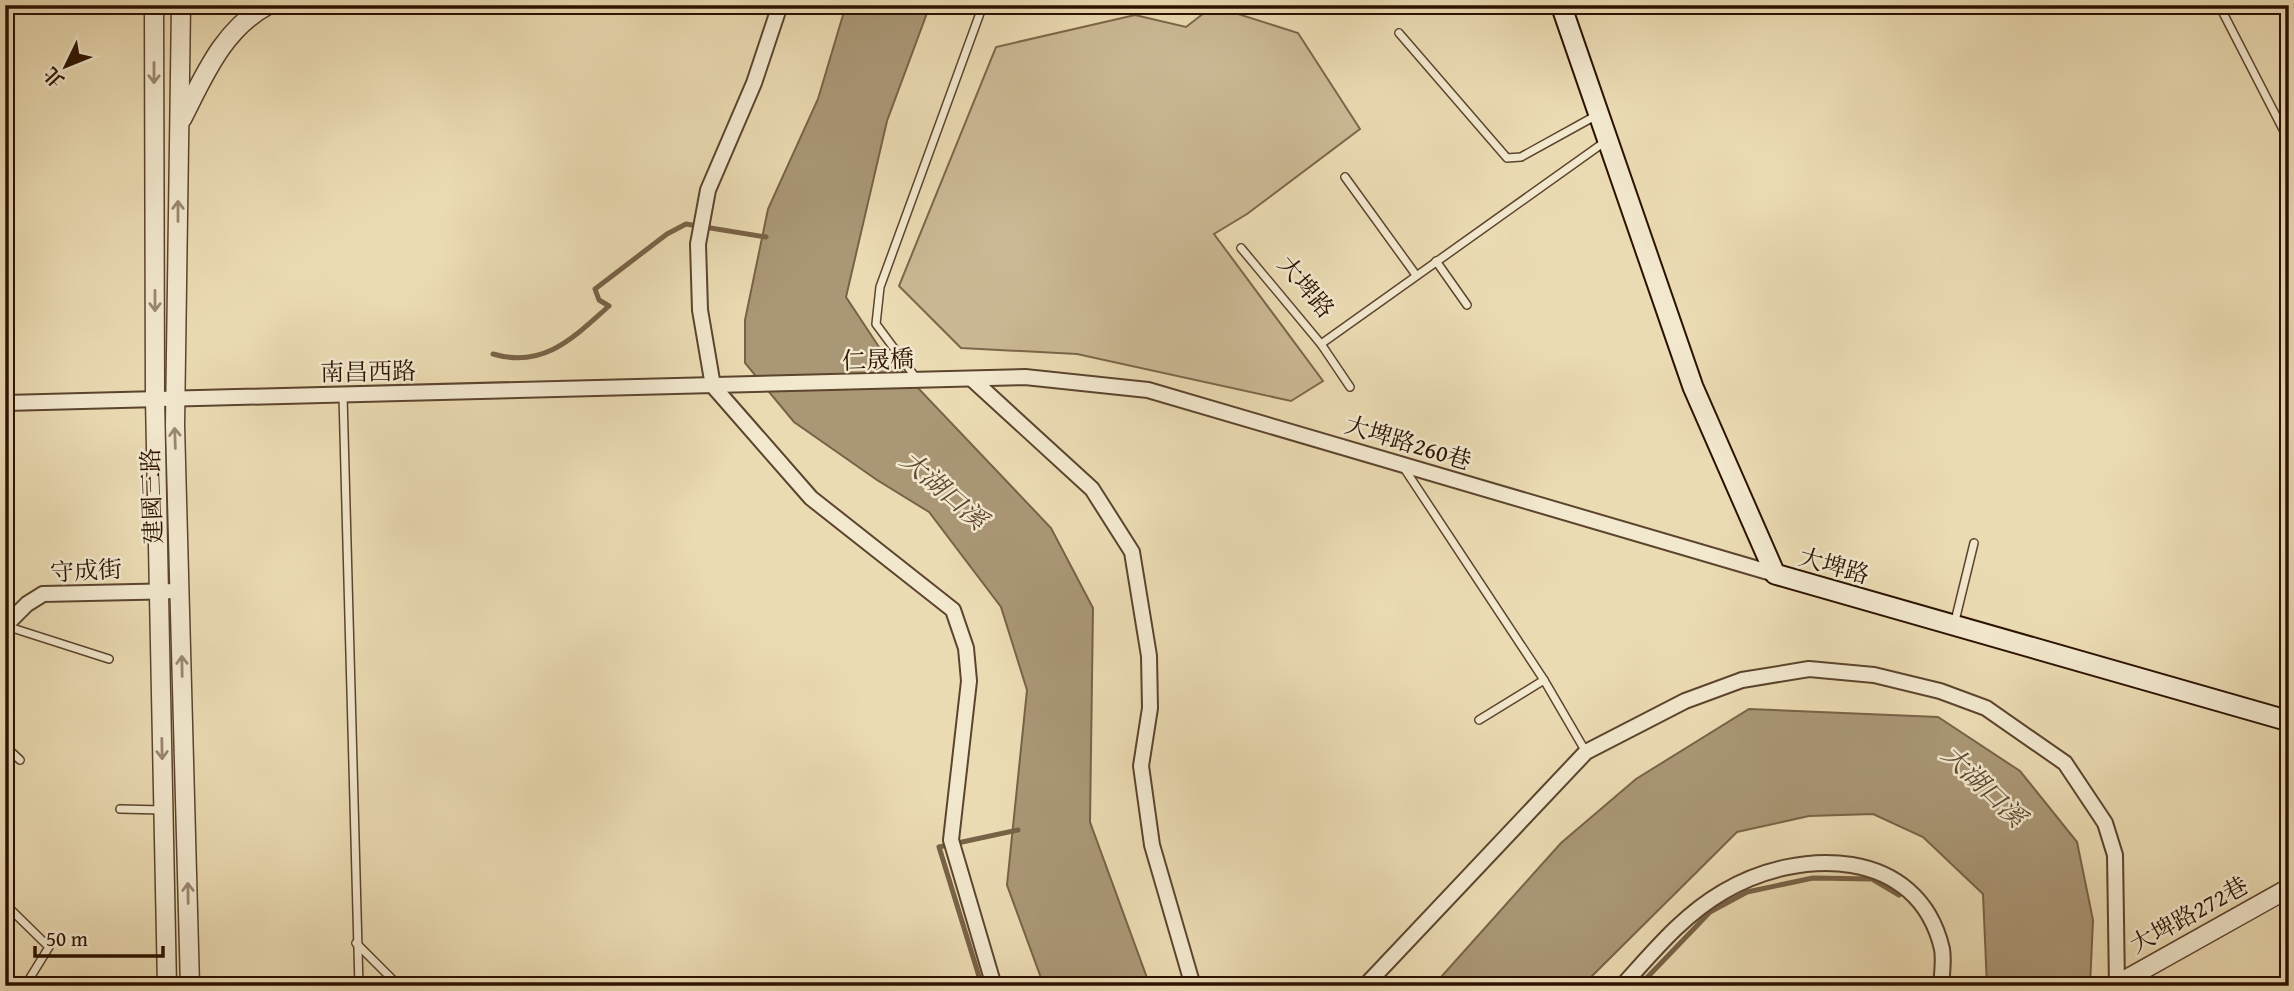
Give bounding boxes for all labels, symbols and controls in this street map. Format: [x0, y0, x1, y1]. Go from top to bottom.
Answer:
north arrow [32, 32, 102, 102]
text: 北 [37, 61, 70, 94]
one-way arrow [147, 62, 161, 85]
one-way arrow [171, 200, 185, 223]
street label: 大埤路 [1270, 248, 1343, 326]
one-way arrow [148, 289, 162, 312]
street label: 仁晟橋 [841, 341, 915, 378]
street label: 南昌西路 [320, 353, 416, 390]
street label: 大埤路260巷 [1341, 407, 1476, 478]
one-way arrow [169, 427, 182, 450]
water label: 大湖口溪 [892, 441, 999, 540]
street label: 建國三路 [132, 447, 171, 545]
street label: 大埤路 [1795, 539, 1874, 592]
street label: 守成街 [49, 551, 123, 590]
one-way arrow [176, 654, 189, 677]
water label: 大湖口溪 [1933, 735, 2037, 838]
one-way arrow [156, 737, 169, 760]
street label: 大埤路272巷 [2123, 868, 2254, 962]
one-way arrow [181, 882, 194, 905]
scale bar [35, 914, 163, 958]
text: 50 m [46, 923, 88, 954]

